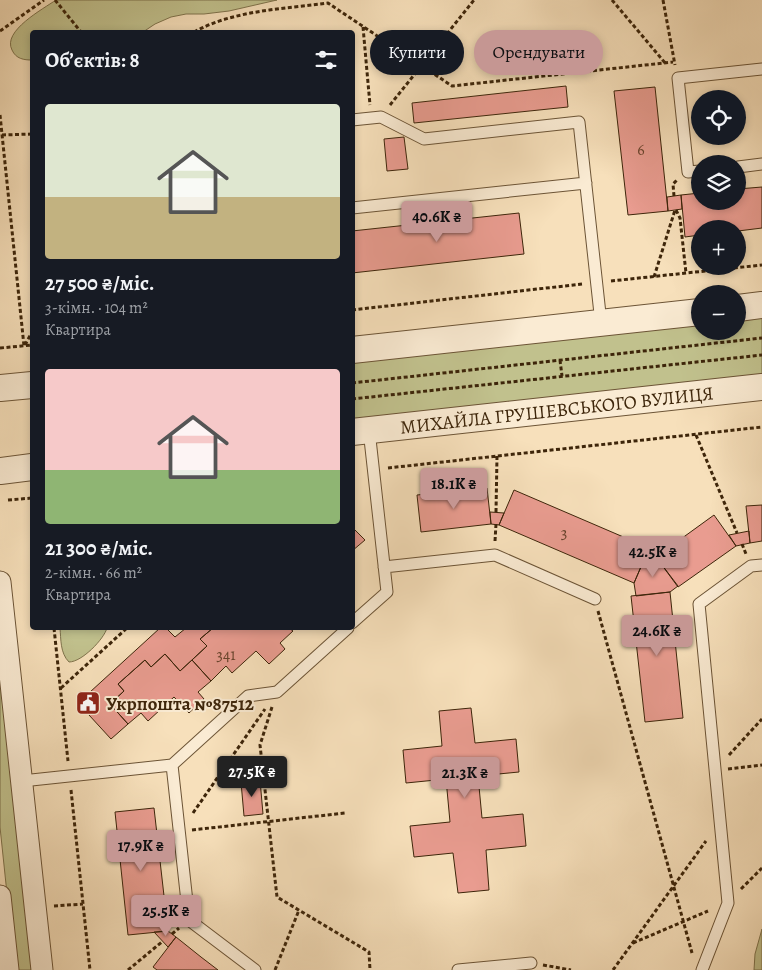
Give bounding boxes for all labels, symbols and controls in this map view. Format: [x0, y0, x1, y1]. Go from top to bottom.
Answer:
chip: Купити [370, 30, 464, 75]
chip: Орендувати [474, 30, 603, 75]
text: Об’єктів: 8 [45, 46, 140, 74]
icon: filters [312, 46, 340, 74]
map controls [691, 90, 746, 340]
button: locate [691, 90, 746, 145]
icon: home [148, 137, 238, 227]
house number: 6 [637, 139, 645, 161]
button: layers [691, 155, 746, 210]
pin: 40.6K ₴ [391, 200, 483, 243]
text: 40.6K ₴ [412, 206, 462, 228]
button: + [691, 220, 746, 275]
text: 27 500 ₴/міс. [45, 269, 154, 297]
button: − [691, 285, 746, 340]
text: 3-кімн. · 104 m² [45, 297, 148, 319]
text: Квартира [45, 319, 111, 341]
street label: МИХАЙЛА ГРУШЕВСЬКОГО ВУЛИЦЯ [399, 380, 715, 441]
icon: home [148, 402, 238, 492]
pin: 18.1K ₴ [408, 468, 500, 510]
text: 18.1K ₴ [431, 473, 477, 495]
house number: 3 [561, 522, 567, 544]
text: 21 300 ₴/міс. [45, 534, 153, 562]
pin: 42.5K ₴ [607, 536, 699, 578]
text: 42.5K ₴ [629, 541, 677, 563]
text: 2-кімн. · 66 m² [45, 562, 142, 584]
text: Квартира [45, 584, 111, 606]
pin: 24.6K ₴ [611, 614, 703, 657]
text: 24.6K ₴ [632, 620, 682, 642]
house number: 341 [216, 644, 236, 666]
public building icon: Укрпошта №87512 [75, 690, 101, 716]
place label: Укрпошта №87512 [106, 691, 254, 717]
pin: 27.5K ₴ [206, 756, 298, 798]
pin: 21.3K ₴ [419, 756, 511, 799]
text: 27.5K ₴ [228, 761, 276, 783]
text: 21.3K ₴ [442, 762, 488, 784]
pin: 17.9K ₴ [95, 830, 187, 872]
text: 17.9K ₴ [118, 835, 164, 857]
pin: 25.5K ₴ [120, 894, 212, 937]
text: 25.5K ₴ [142, 900, 190, 922]

